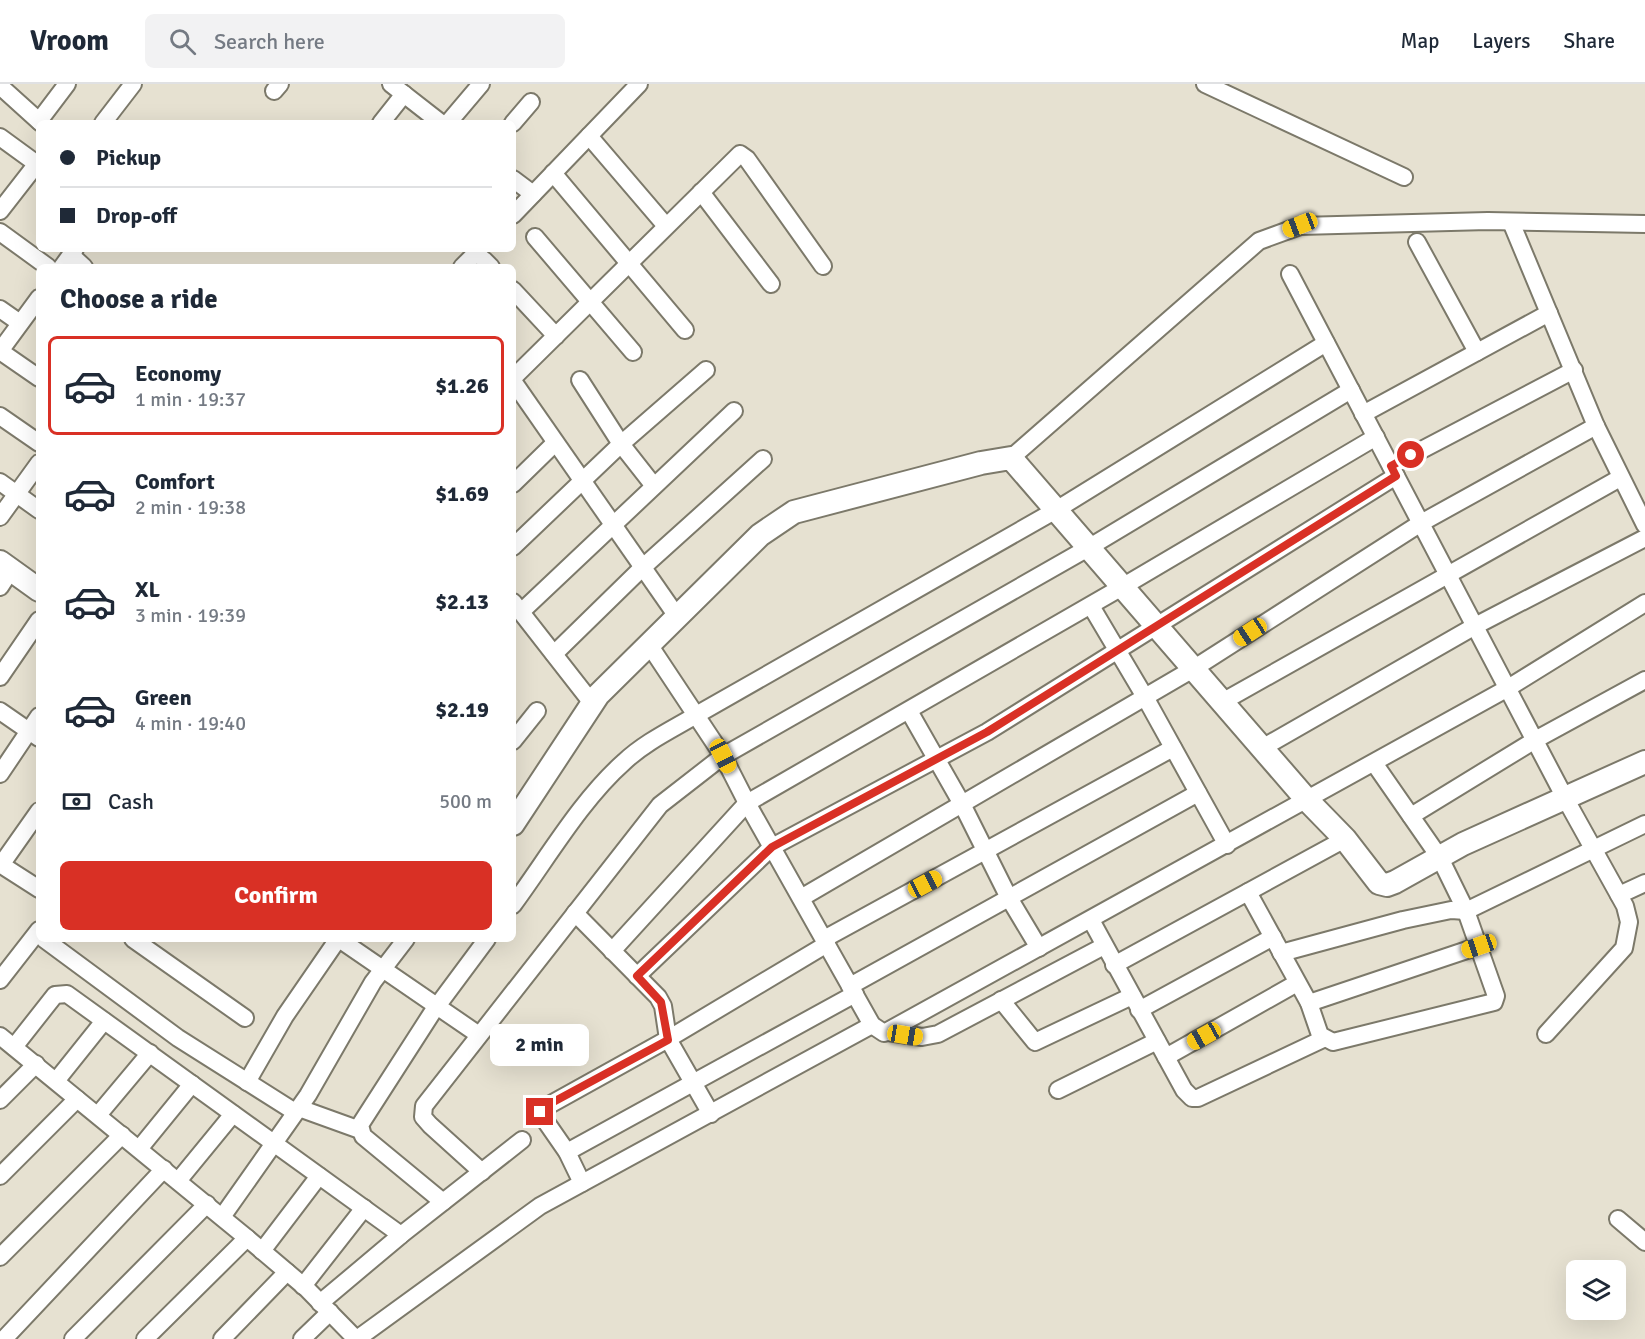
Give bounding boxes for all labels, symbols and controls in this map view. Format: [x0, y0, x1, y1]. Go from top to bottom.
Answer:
search box [145, 14, 565, 68]
text: Vroom [30, 24, 109, 58]
icon: search [166, 25, 199, 58]
text: Search here [214, 28, 325, 55]
text: Map [1401, 28, 1439, 54]
text: Layers [1472, 28, 1530, 54]
text: Share [1563, 28, 1615, 54]
text: Pickup [96, 144, 161, 171]
text: Drop-off [96, 202, 177, 229]
car [1280, 210, 1320, 240]
text: Choose a ride [60, 283, 218, 316]
icon: car [63, 359, 117, 413]
text: Economy [135, 360, 221, 387]
text: $1.26 [435, 372, 489, 399]
text: 1 min · 19:37 [135, 387, 246, 412]
route start [1397, 441, 1424, 468]
icon: car [63, 467, 117, 521]
text: Comfort [135, 468, 215, 495]
text: $1.69 [435, 480, 489, 507]
text: 2 min · 19:38 [135, 495, 246, 520]
icon: car [63, 575, 117, 629]
text: XL [135, 576, 160, 603]
text: $2.13 [435, 588, 489, 615]
text: 3 min · 19:39 [135, 603, 246, 628]
car [1230, 615, 1270, 649]
icon: car [63, 683, 117, 737]
text: Green [135, 684, 192, 711]
text: $2.19 [435, 696, 489, 723]
text: 4 min · 19:40 [135, 711, 246, 736]
car [707, 736, 739, 776]
icon: cash [60, 785, 93, 818]
text: Cash [108, 788, 154, 815]
text: 500 m [439, 789, 492, 814]
button: Confirm [60, 861, 492, 930]
car [905, 868, 945, 900]
car [1459, 932, 1499, 960]
car [1184, 1019, 1224, 1053]
car [886, 1023, 924, 1047]
callout: 2 min [490, 1025, 590, 1067]
text: 2 min [515, 1032, 564, 1057]
route end [526, 1098, 553, 1125]
map controls [1566, 1260, 1626, 1320]
button: layers [1566, 1260, 1626, 1320]

